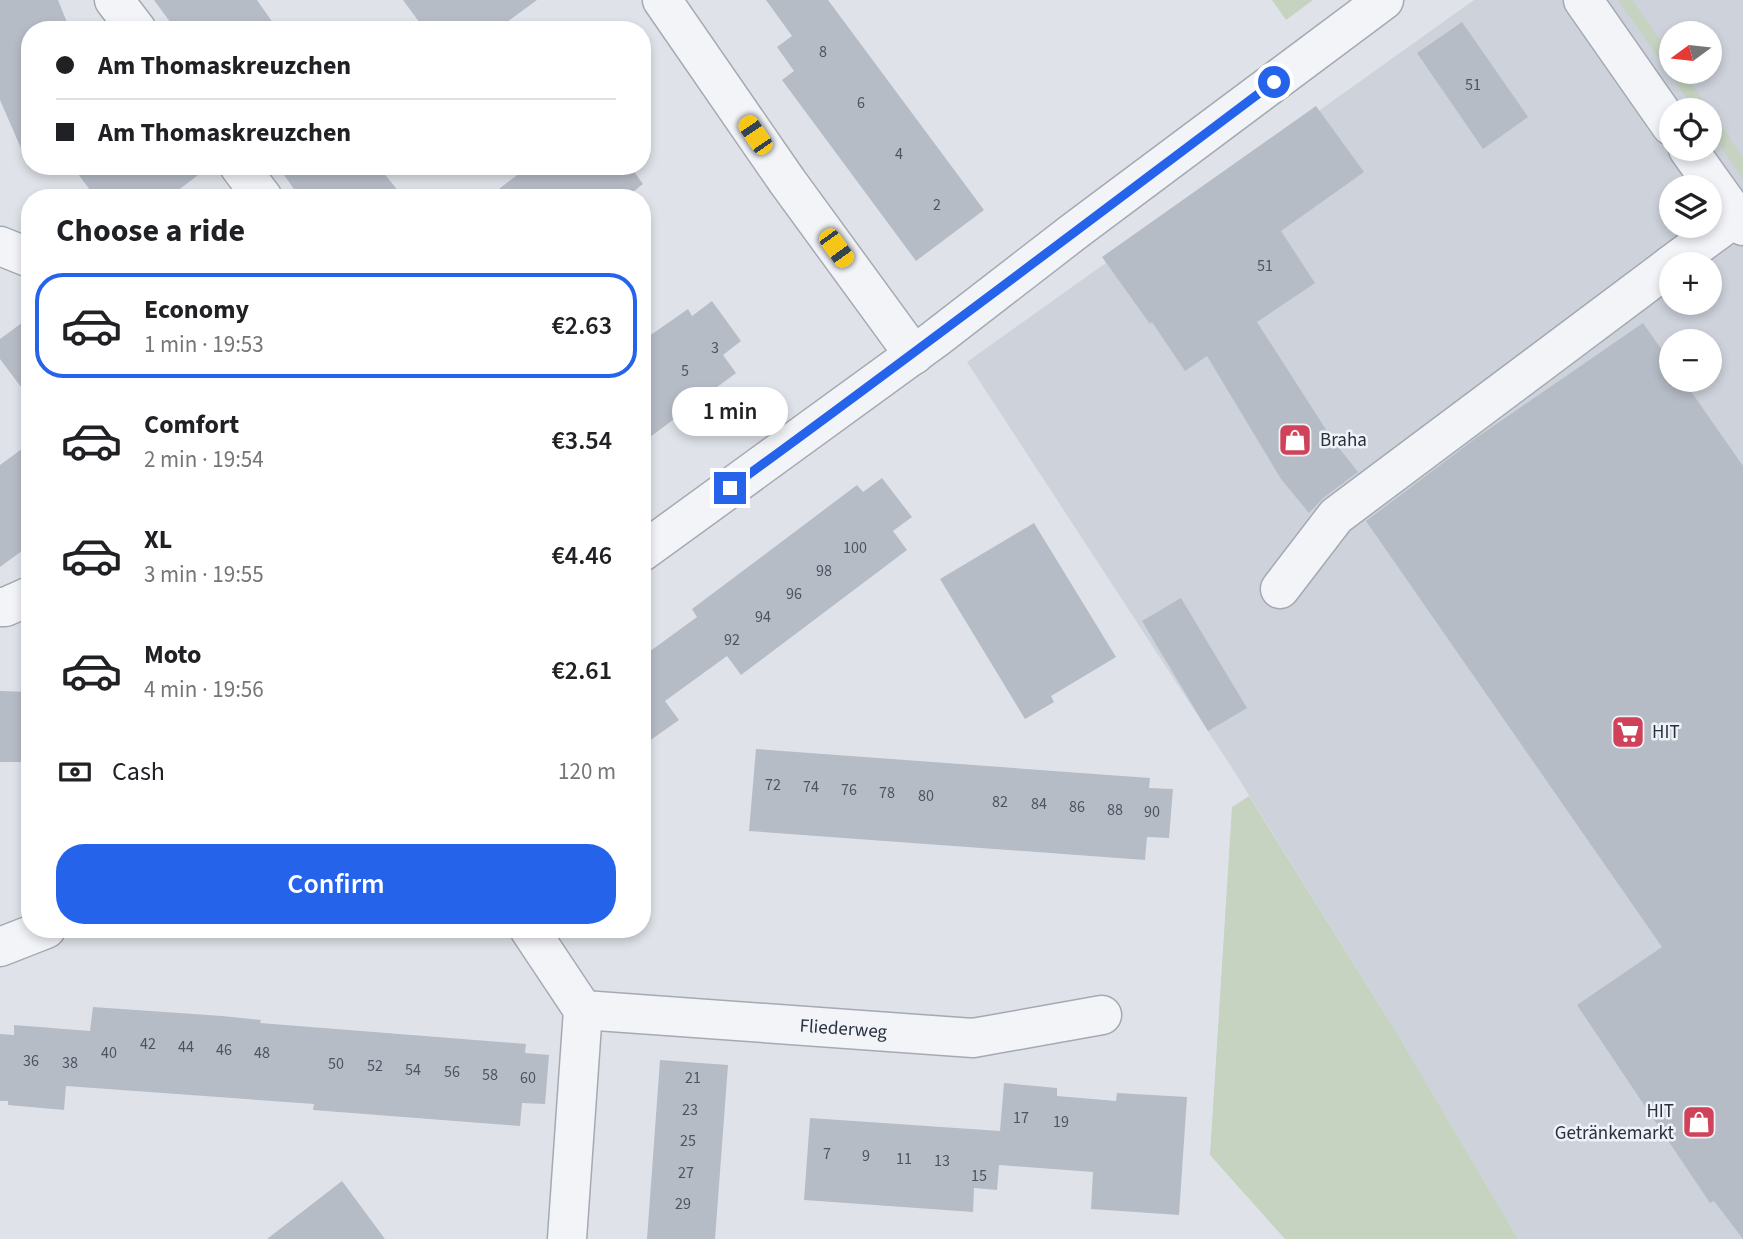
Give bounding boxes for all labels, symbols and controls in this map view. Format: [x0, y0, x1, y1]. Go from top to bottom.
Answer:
north arrow [1659, 21, 1722, 84]
map controls [1659, 21, 1722, 392]
house number: 8 [819, 41, 827, 63]
text: Am Thomaskreuzchen [98, 47, 351, 84]
route start [1258, 66, 1290, 98]
house number: 51 [1465, 74, 1481, 96]
house number: 6 [857, 92, 865, 114]
button: locate [1659, 98, 1722, 161]
car [735, 112, 776, 158]
text: Am Thomaskreuzchen [98, 114, 351, 151]
house number: 4 [895, 143, 903, 165]
button: layers [1659, 175, 1722, 238]
house number: 2 [933, 194, 941, 216]
text: Choose a ride [56, 208, 245, 254]
car [816, 225, 857, 271]
button: + [1659, 252, 1722, 315]
house number: 51 [1257, 255, 1273, 277]
text: Economy [144, 291, 249, 328]
icon: car [60, 294, 123, 357]
text: €2.63 [551, 307, 612, 344]
text: 1 min · 19:53 [144, 328, 264, 361]
button: − [1659, 329, 1722, 392]
house number: 3 [711, 337, 719, 359]
house number: 5 [681, 360, 689, 382]
callout: 1 min [672, 386, 788, 435]
text: 1 min [703, 395, 757, 428]
text: Comfort [144, 406, 239, 443]
icon: car [60, 409, 123, 472]
shop icon: Braha [1276, 421, 1314, 459]
text: €3.54 [551, 422, 612, 459]
place label: Braha [1320, 427, 1367, 454]
text: 2 min · 19:54 [144, 443, 264, 476]
route end [714, 472, 746, 504]
text: XL [144, 521, 172, 558]
icon: car [60, 524, 123, 587]
text: €4.46 [551, 537, 612, 574]
house number: 100 [843, 537, 867, 559]
text: 3 min · 19:55 [144, 558, 264, 591]
house number: 98 [816, 560, 832, 582]
house number: 96 [786, 583, 802, 605]
house number: 94 [755, 606, 771, 628]
house number: 92 [724, 629, 740, 651]
text: Moto [144, 636, 201, 673]
icon: car [60, 639, 123, 702]
text: €2.61 [551, 652, 612, 689]
text: 4 min · 19:56 [144, 673, 264, 706]
supermarket icon: HIT [1609, 713, 1647, 751]
place label: HIT [1652, 719, 1680, 746]
icon: cash [56, 753, 94, 791]
text: Cash [112, 753, 165, 790]
text: 120 m [558, 755, 616, 788]
house number: 72 [765, 774, 781, 796]
house number: 74 [803, 776, 819, 798]
house number: 76 [841, 779, 857, 801]
house number: 78 [879, 782, 895, 804]
house number: 80 [918, 785, 934, 807]
house number: 82 [992, 791, 1008, 813]
house number: 84 [1031, 793, 1047, 815]
house number: 86 [1069, 796, 1085, 818]
house number: 88 [1107, 799, 1123, 821]
house number: 90 [1144, 801, 1160, 823]
button: Confirm [56, 844, 616, 924]
street label: Fliederweg [799, 1012, 888, 1045]
house number: 42 [140, 1033, 156, 1055]
house number: 44 [178, 1036, 194, 1058]
house number: 46 [216, 1039, 232, 1061]
house number: 40 [101, 1042, 117, 1064]
house number: 48 [254, 1042, 270, 1064]
house number: 36 [23, 1050, 39, 1072]
house number: 38 [62, 1052, 78, 1074]
house number: 50 [328, 1053, 344, 1075]
house number: 52 [367, 1055, 383, 1077]
house number: 54 [405, 1059, 421, 1081]
house number: 56 [444, 1061, 460, 1083]
house number: 58 [482, 1064, 498, 1086]
house number: 60 [520, 1067, 536, 1089]
house number: 21 [685, 1067, 701, 1089]
place label: HIT Getränkemarkt [1555, 1098, 1675, 1147]
house number: 23 [682, 1099, 698, 1121]
shop icon: HIT Getränkemarkt [1680, 1103, 1718, 1141]
house number: 17 [1013, 1107, 1029, 1129]
house number: 19 [1053, 1111, 1069, 1133]
house number: 25 [680, 1130, 696, 1152]
house number: 7 [823, 1143, 831, 1165]
house number: 9 [862, 1145, 870, 1167]
house number: 11 [896, 1148, 912, 1170]
house number: 13 [934, 1150, 950, 1172]
house number: 27 [678, 1162, 694, 1184]
house number: 15 [971, 1165, 987, 1187]
house number: 29 [675, 1193, 691, 1215]

